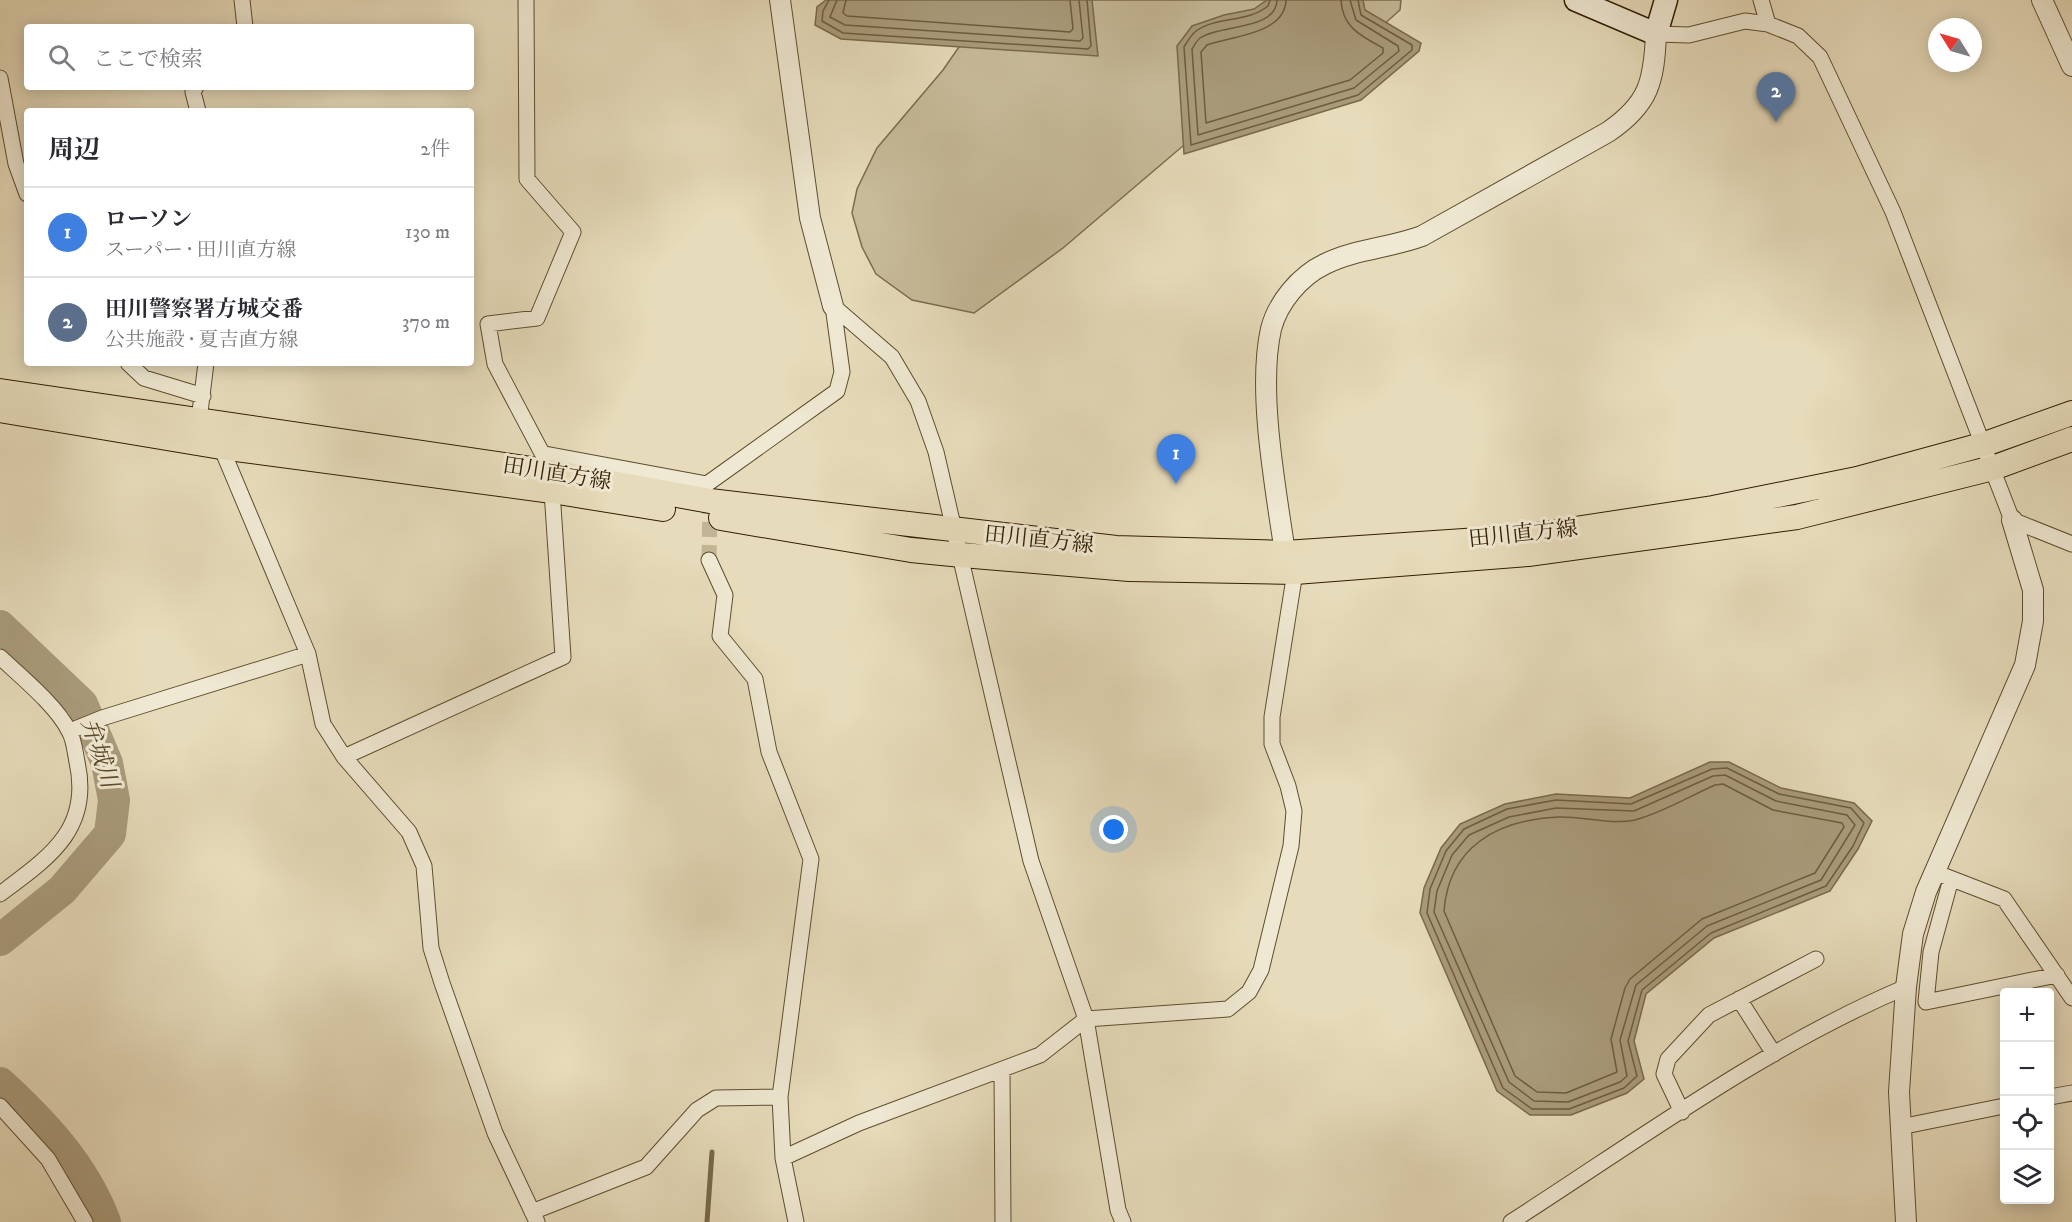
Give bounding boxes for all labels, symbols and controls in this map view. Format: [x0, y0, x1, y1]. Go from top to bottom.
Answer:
north arrow [1928, 18, 1982, 72]
search box [24, 24, 474, 90]
icon: search [45, 41, 78, 74]
text: ここで検索 [93, 46, 203, 73]
pin: 2 [1756, 72, 1796, 122]
text: 周辺 [48, 134, 100, 167]
text: 2件 [420, 137, 450, 162]
text: ローソン [105, 206, 192, 233]
text: 1 [64, 220, 71, 245]
text: 130 m [405, 220, 450, 245]
text: スーパー · 田川直方線 [105, 238, 296, 263]
text: 田川警察署方城交番 [105, 296, 303, 323]
text: 2 [63, 310, 72, 335]
text: 370 m [402, 310, 450, 335]
text: 公共施設 · 夏吉直方線 [105, 328, 298, 353]
pin: 1 [1156, 434, 1196, 484]
street label: 田川直方線 [501, 452, 613, 496]
street label: 田川直方線 [1467, 515, 1579, 553]
street label: 田川直方線 [983, 521, 1095, 559]
water label: 弁城川 [74, 714, 125, 795]
your location [1099, 815, 1128, 844]
map controls [2000, 988, 2054, 1204]
button: + [2000, 988, 2054, 1042]
button: − [2000, 1042, 2054, 1096]
button: locate [2000, 1096, 2054, 1150]
button: layers [2000, 1150, 2054, 1204]

